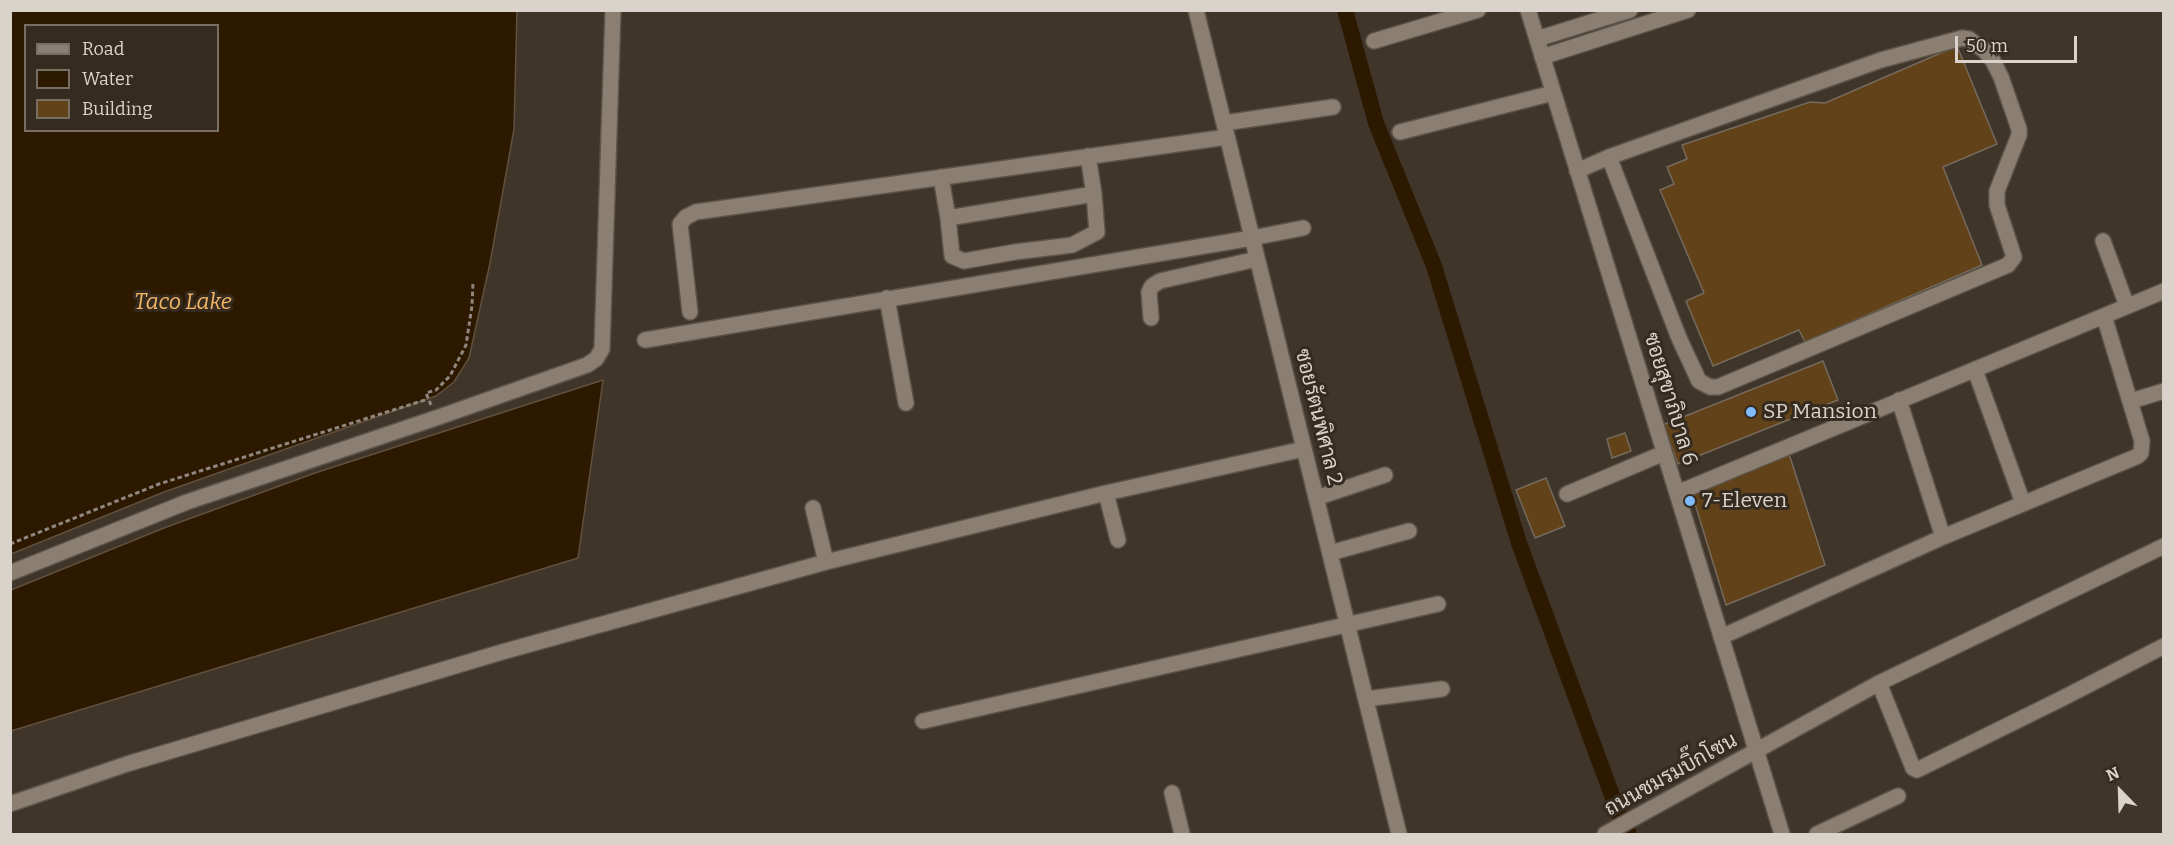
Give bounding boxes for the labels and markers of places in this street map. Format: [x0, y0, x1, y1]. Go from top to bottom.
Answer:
place label: SP Mansion [1763, 399, 1877, 425]
marker: SP Mansion [1744, 405, 1758, 419]
place label: 7-Eleven [1702, 488, 1787, 514]
marker: 7-Eleven [1683, 494, 1697, 508]

